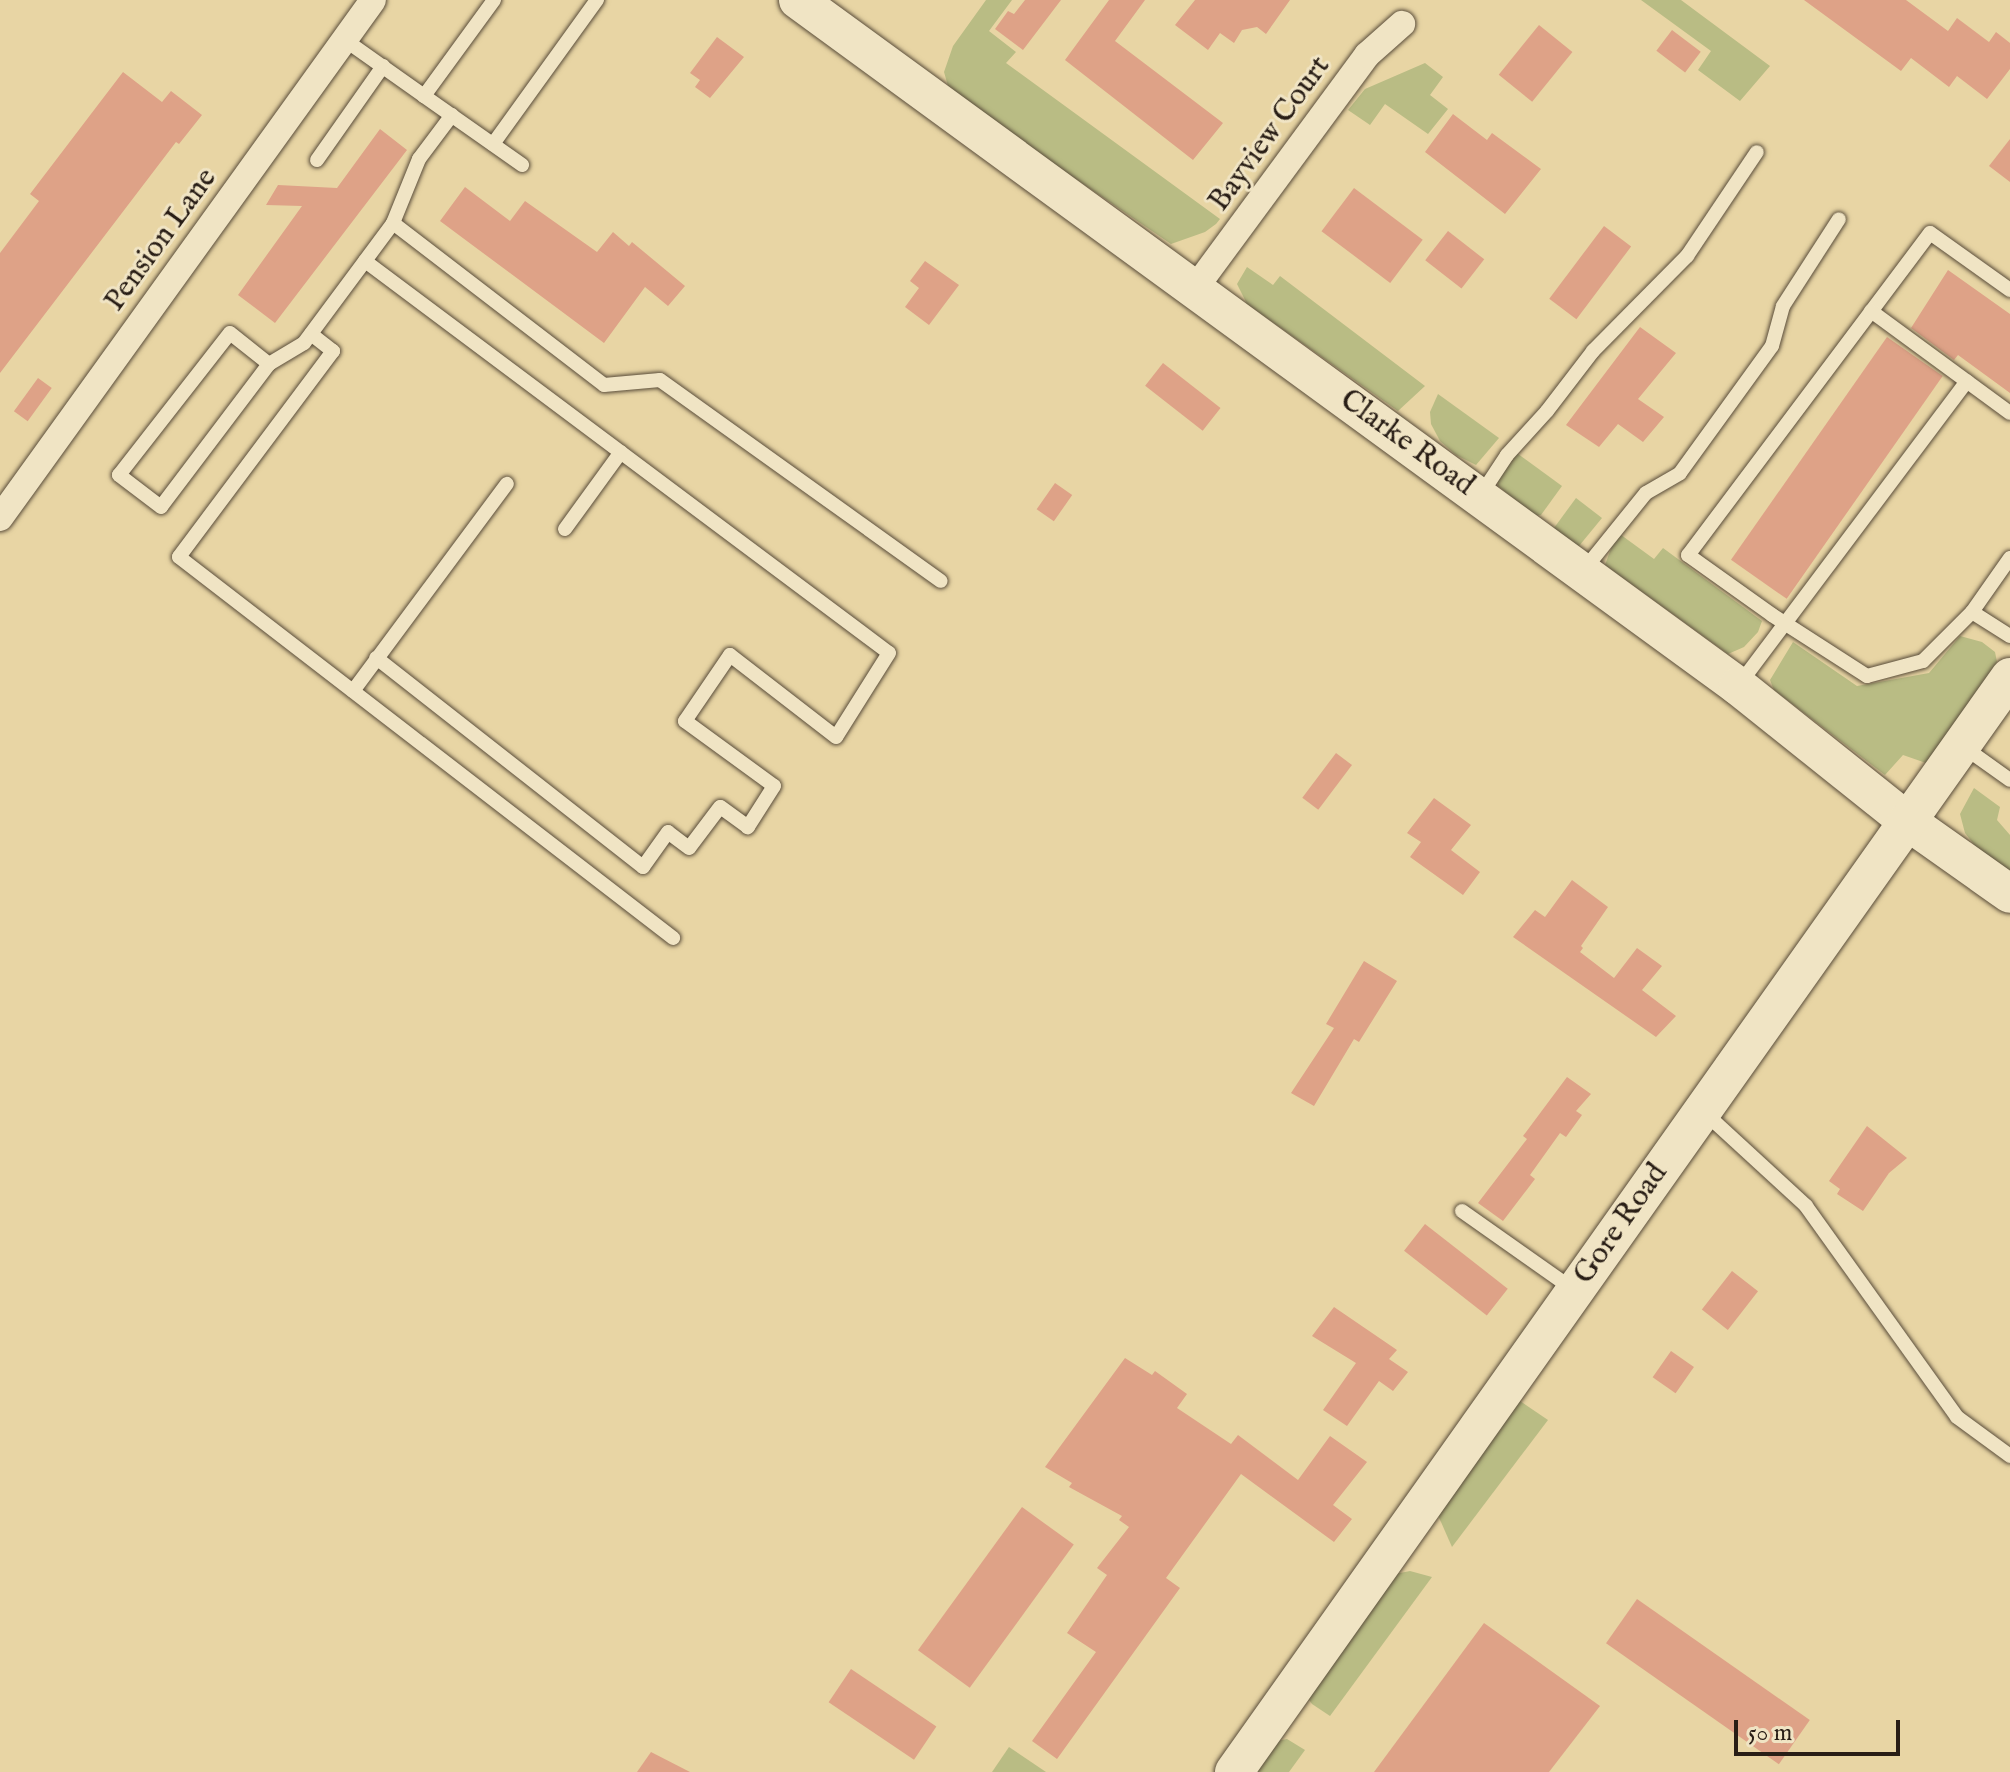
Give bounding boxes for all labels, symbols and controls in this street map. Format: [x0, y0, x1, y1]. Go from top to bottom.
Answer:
street label: Bayview Court [1202, 49, 1338, 219]
street label: Pension Lane [97, 162, 225, 318]
street label: Clarke Road [1333, 382, 1481, 504]
street label: Gore Road [1566, 1157, 1676, 1291]
scale bar [1738, 1704, 1904, 1754]
text: 50 m [1748, 1718, 1792, 1749]

